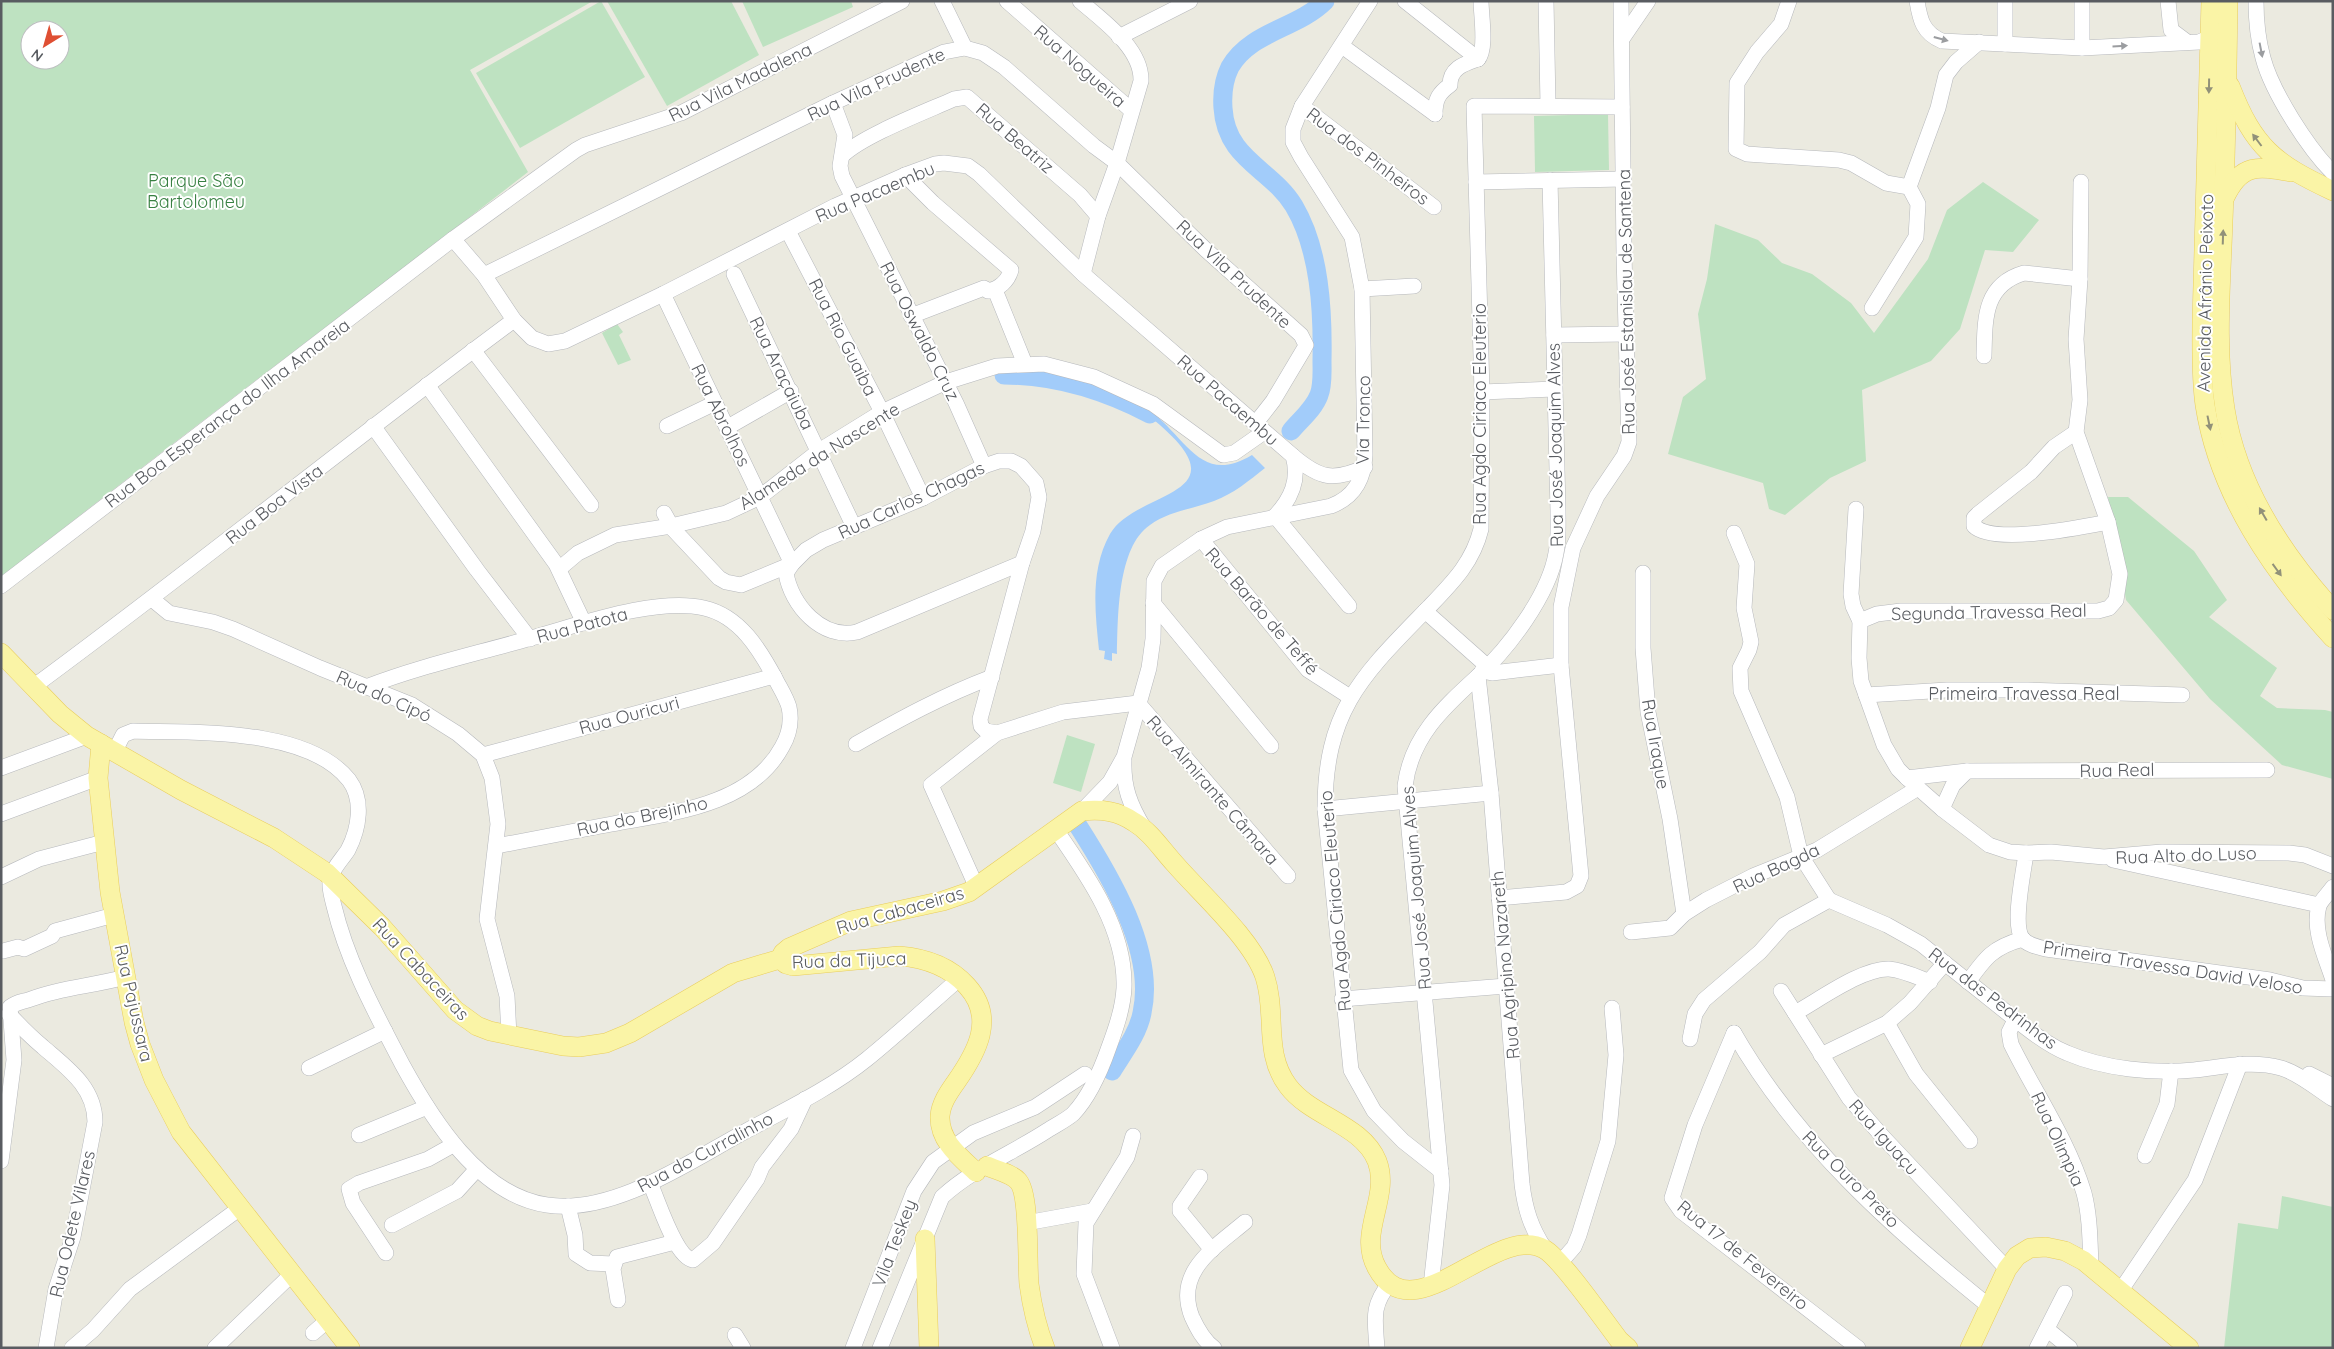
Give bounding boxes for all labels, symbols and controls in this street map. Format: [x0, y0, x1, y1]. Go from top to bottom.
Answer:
north arrow [20, 20, 70, 70]
street label: Rua Nogueira [1029, 20, 1131, 112]
one-way arrow [1933, 35, 1948, 43]
street label: Rua Vila Madalena [665, 37, 815, 127]
one-way arrow [2112, 41, 2128, 49]
street label: Rua Vila Prudente [803, 42, 949, 126]
one-way arrow [2258, 42, 2266, 58]
text: N [28, 45, 47, 66]
one-way arrow [2205, 79, 2213, 95]
street label: Rua Beatriz [971, 98, 1059, 178]
street label: Rua dos Pinheiros [1302, 102, 1434, 210]
one-way arrow [2252, 134, 2263, 147]
street label: Rua Pacaembu [812, 157, 938, 227]
park label: Parque São Bartolomeu [147, 169, 245, 213]
street label: Rua José Estanislau de Santena [1612, 169, 1640, 435]
street label: Avenida Afrânio Peixoto [2192, 194, 2218, 392]
street label: Rua Vila Prudente [1172, 215, 1296, 333]
one-way arrow [2219, 228, 2227, 244]
street label: Rua Oswaldo Cruz [875, 258, 965, 404]
street label: Rua Rio Guaiba [803, 274, 883, 400]
street label: Rua Agdo Ciriaco Eleuterio [1468, 303, 1491, 525]
street label: Rua Boa Esperança do Ilha Amareia [100, 313, 354, 513]
street label: Rua Araçaiuba [745, 313, 819, 433]
street label: Rua José Joaquim Alves [1542, 343, 1568, 547]
street label: Rua Pacaembu [1172, 350, 1284, 450]
street label: Rua Abrolhos [686, 360, 756, 470]
street label: Via Tronco [1351, 375, 1375, 465]
street label: Alameda da Nascente [734, 397, 904, 515]
one-way arrow [2205, 416, 2213, 432]
street label: Rua Carlos Chagas [834, 456, 988, 544]
street label: Rua Boa Vista [221, 459, 327, 549]
one-way arrow [2258, 507, 2267, 520]
street label: Rua Barão de Teffé [1200, 542, 1324, 680]
one-way arrow [2272, 563, 2282, 576]
street label: Segunda Travessa Real [1891, 599, 2087, 625]
street label: Rua Patota [534, 602, 630, 648]
street label: Rua do Cipó [333, 665, 435, 727]
street label: Primeira Travessa Real [1928, 682, 2120, 705]
street label: Rua Ouricuri [576, 691, 682, 739]
street label: Rua Iraque [1637, 697, 1675, 791]
street label: Rua Almirante Câmara [1142, 710, 1284, 870]
street label: Rua Real [2079, 758, 2155, 782]
street label: Rua José Joaquim Alves [1396, 785, 1436, 991]
street label: Rua Agdo Ciriaco Eleuterio [1314, 789, 1356, 1013]
street label: Rua do Brejinho [574, 791, 710, 841]
street label: Rua Bagda [1729, 838, 1823, 898]
street label: Rua Alto do Luso [2115, 841, 2257, 869]
street label: Rua Agripino Nazareth [1485, 870, 1525, 1060]
street label: Rua Cabaceiras [833, 881, 967, 939]
street label: Rua Cabaceiras [368, 913, 474, 1025]
street label: Primeira Travessa David Veloso [2041, 935, 2305, 999]
street label: Rua Pajussara [109, 942, 159, 1064]
street label: Rua das Pedrinhas [1924, 942, 2062, 1054]
street label: Rua da Tijuca [791, 947, 907, 973]
street label: Rua Olimpia [2026, 1088, 2090, 1190]
street label: Rua Iguaçu [1844, 1094, 1924, 1180]
street label: Rua do Curralinho [633, 1106, 777, 1198]
street label: Rua Ouro Preto [1797, 1125, 1905, 1233]
street label: Rua Odete Vilares [44, 1148, 100, 1300]
street label: Rua 17 de Fevereiro [1673, 1195, 1813, 1315]
street label: Vila Teskey [867, 1196, 921, 1290]

